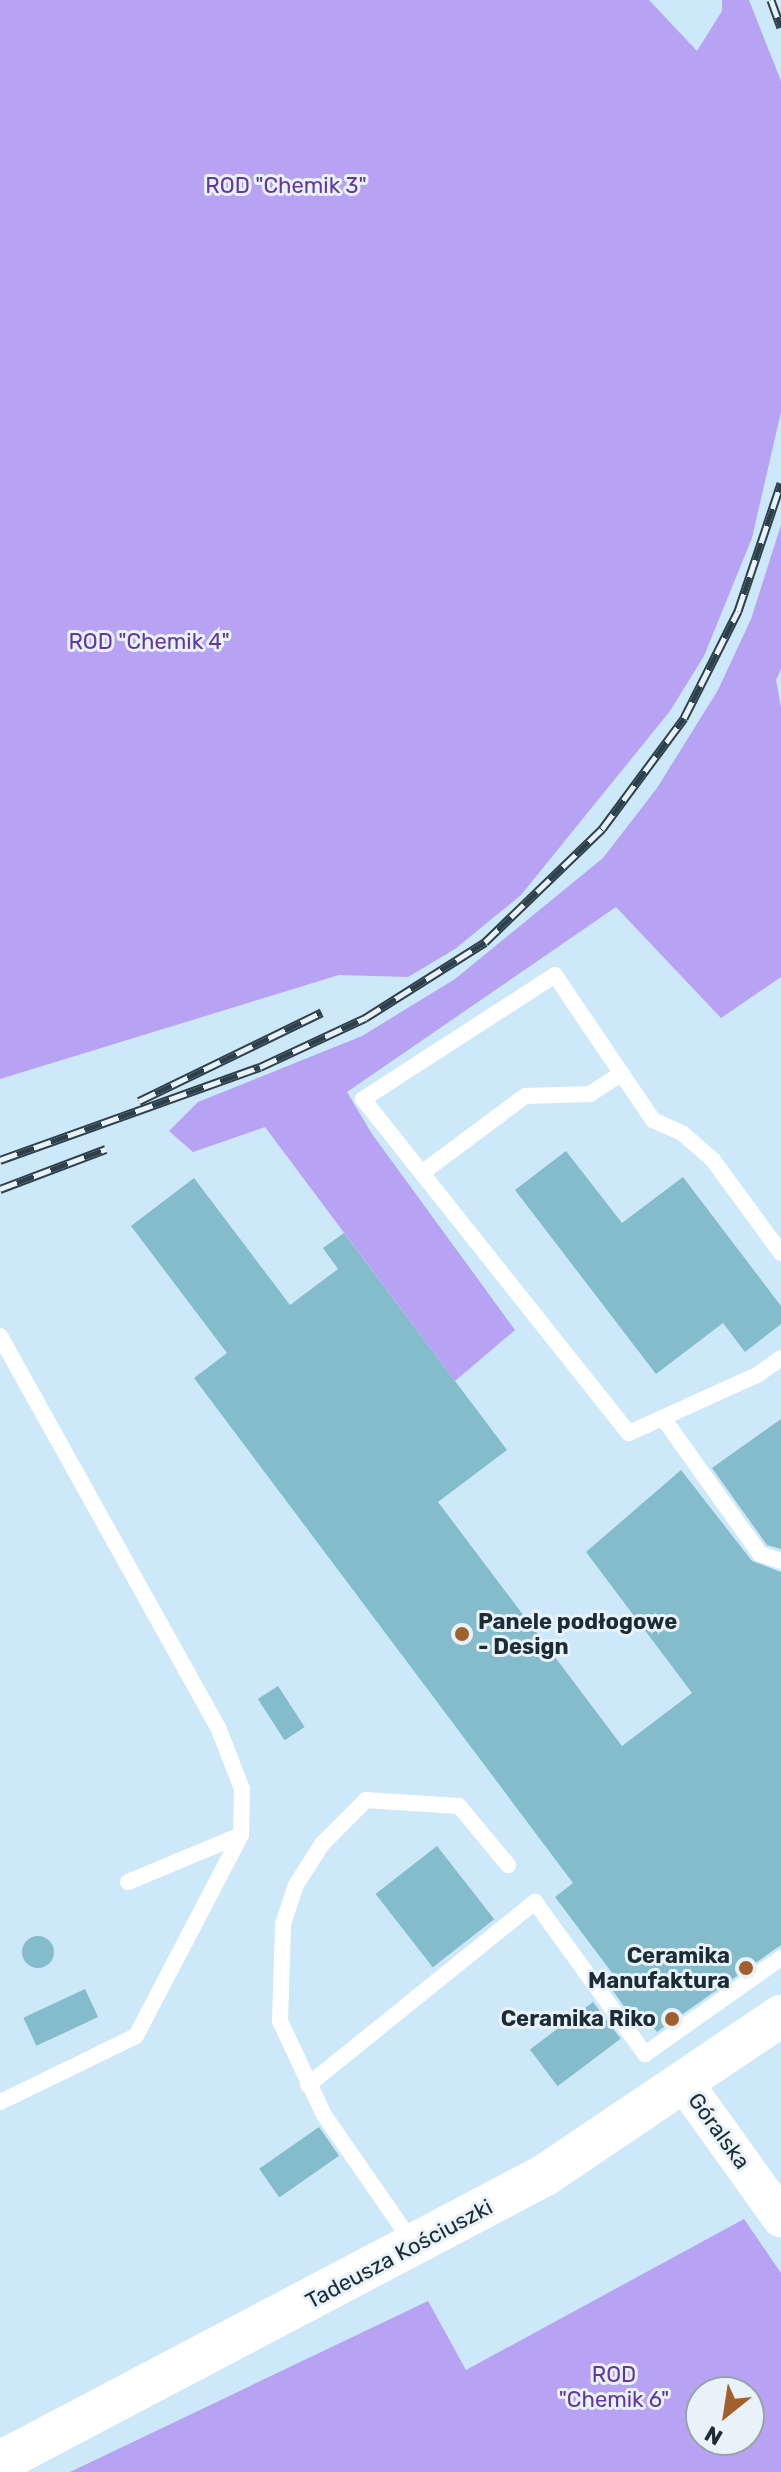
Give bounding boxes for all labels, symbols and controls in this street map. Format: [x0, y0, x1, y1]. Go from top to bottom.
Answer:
park label: ROD "Chemik 3" [205, 173, 367, 199]
park label: ROD "Chemik 4" [68, 629, 230, 655]
place label: Panele podłogowe - Design [478, 1608, 677, 1660]
marker: Panele podłogowe - Design [453, 1625, 471, 1643]
place label: Ceramika Manufaktura [588, 1942, 730, 1994]
marker: Ceramika Manufaktura [737, 1959, 755, 1977]
place label: Ceramika Riko [501, 2006, 656, 2032]
marker: Ceramika Riko [663, 2010, 681, 2028]
street label: Góralska [683, 2088, 755, 2174]
street label: Tadeusza Kościuszki [301, 2194, 497, 2314]
park label: ROD "Chemik 6" [559, 2361, 669, 2412]
north arrow [685, 2376, 765, 2456]
text: N [700, 2420, 727, 2451]

